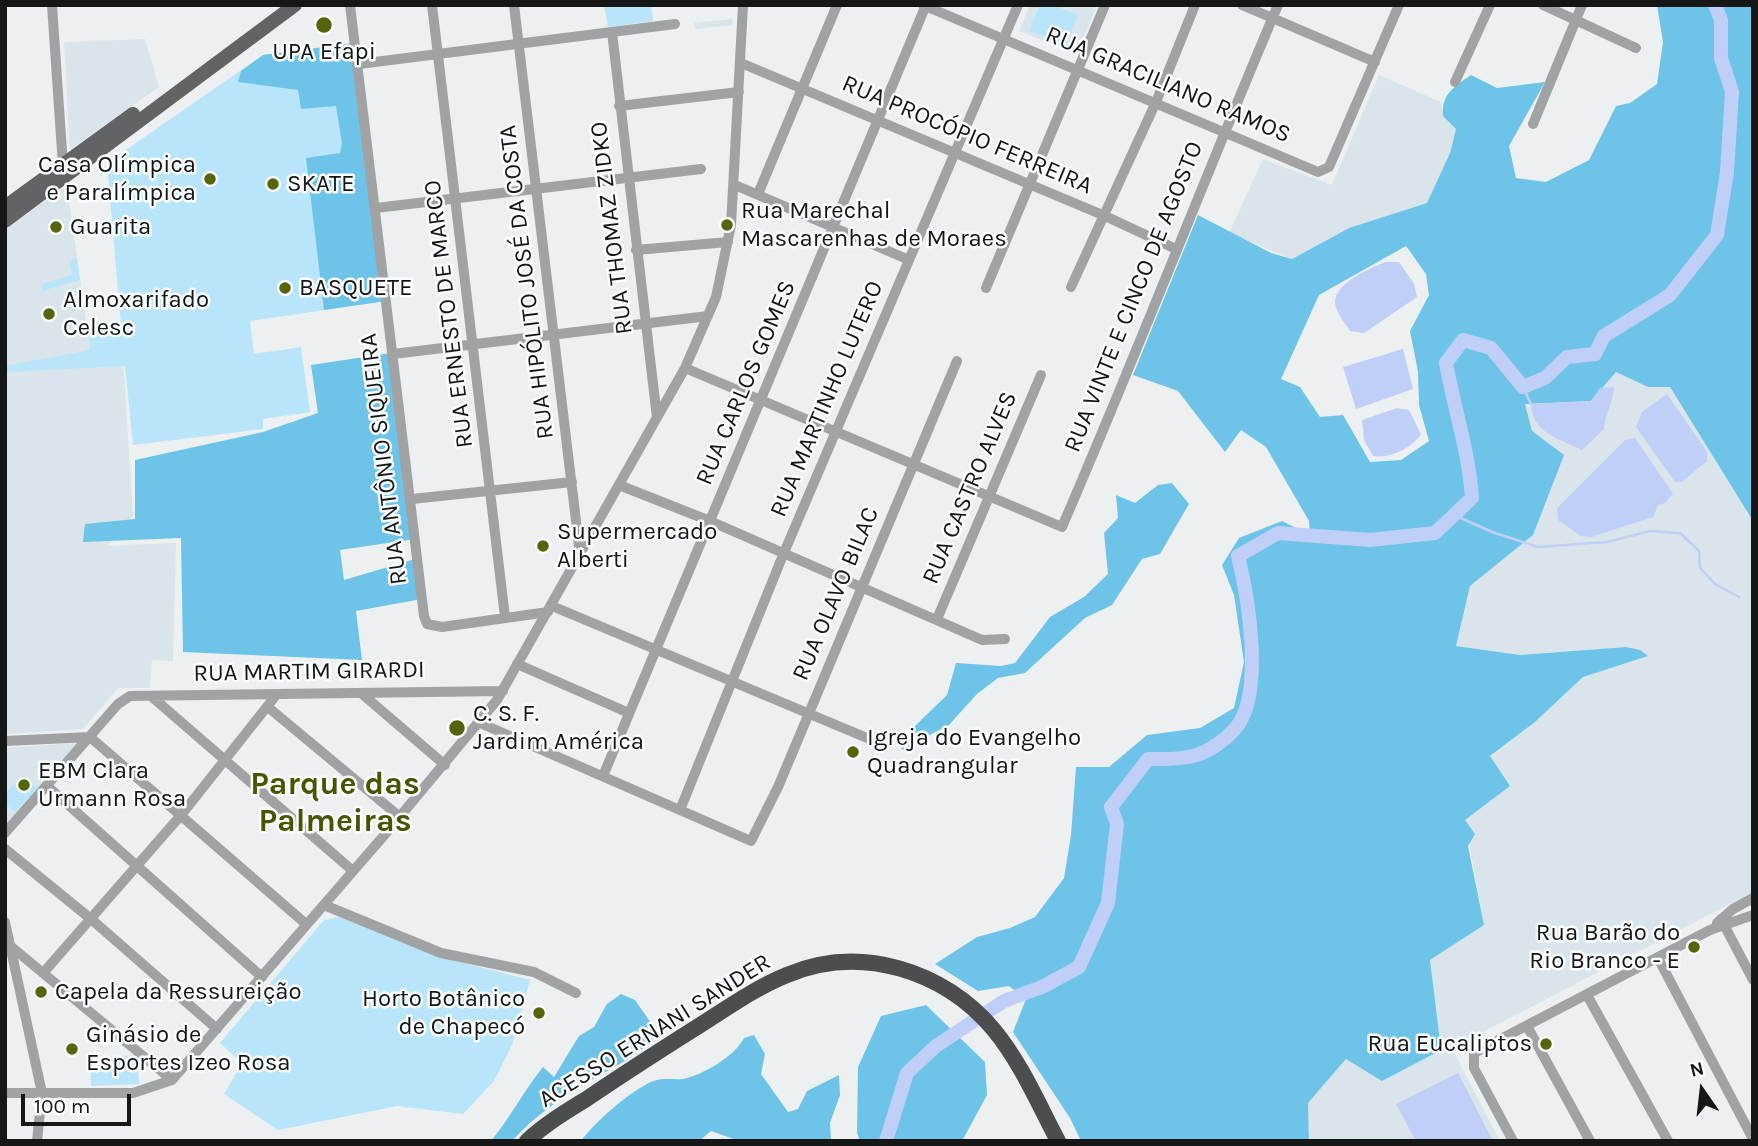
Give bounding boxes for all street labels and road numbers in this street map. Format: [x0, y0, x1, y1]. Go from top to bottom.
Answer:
street label: RUA GRACILIANO RAMOS [1041, 20, 1295, 150]
street label: RUA PROCÓPIO FERREIRA [838, 69, 1096, 201]
street label: RUA THOMAZ ZIDKO [585, 120, 639, 336]
street label: RUA HIPÓLITO JOSÉ DA COSTA [493, 123, 561, 441]
street label: RUA VINTE E CINCO DE AGOSTO [1058, 138, 1210, 456]
street label: RUA ERNESTO DE MARCO [418, 178, 480, 450]
street label: RUA CARLOS GOMES [690, 276, 802, 490]
street label: RUA MARTINHO LUTERO [764, 277, 890, 521]
street label: RUA ANTÔNIO SIQUEIRA [354, 332, 414, 586]
street label: RUA CASTRO ALVES [916, 387, 1024, 589]
street label: RUA OLAVO BILAC [786, 503, 886, 685]
street label: RUA MARTIM GIRARDI [193, 656, 425, 688]
street label: ACESSO ERNANI SANDER [534, 948, 776, 1114]

